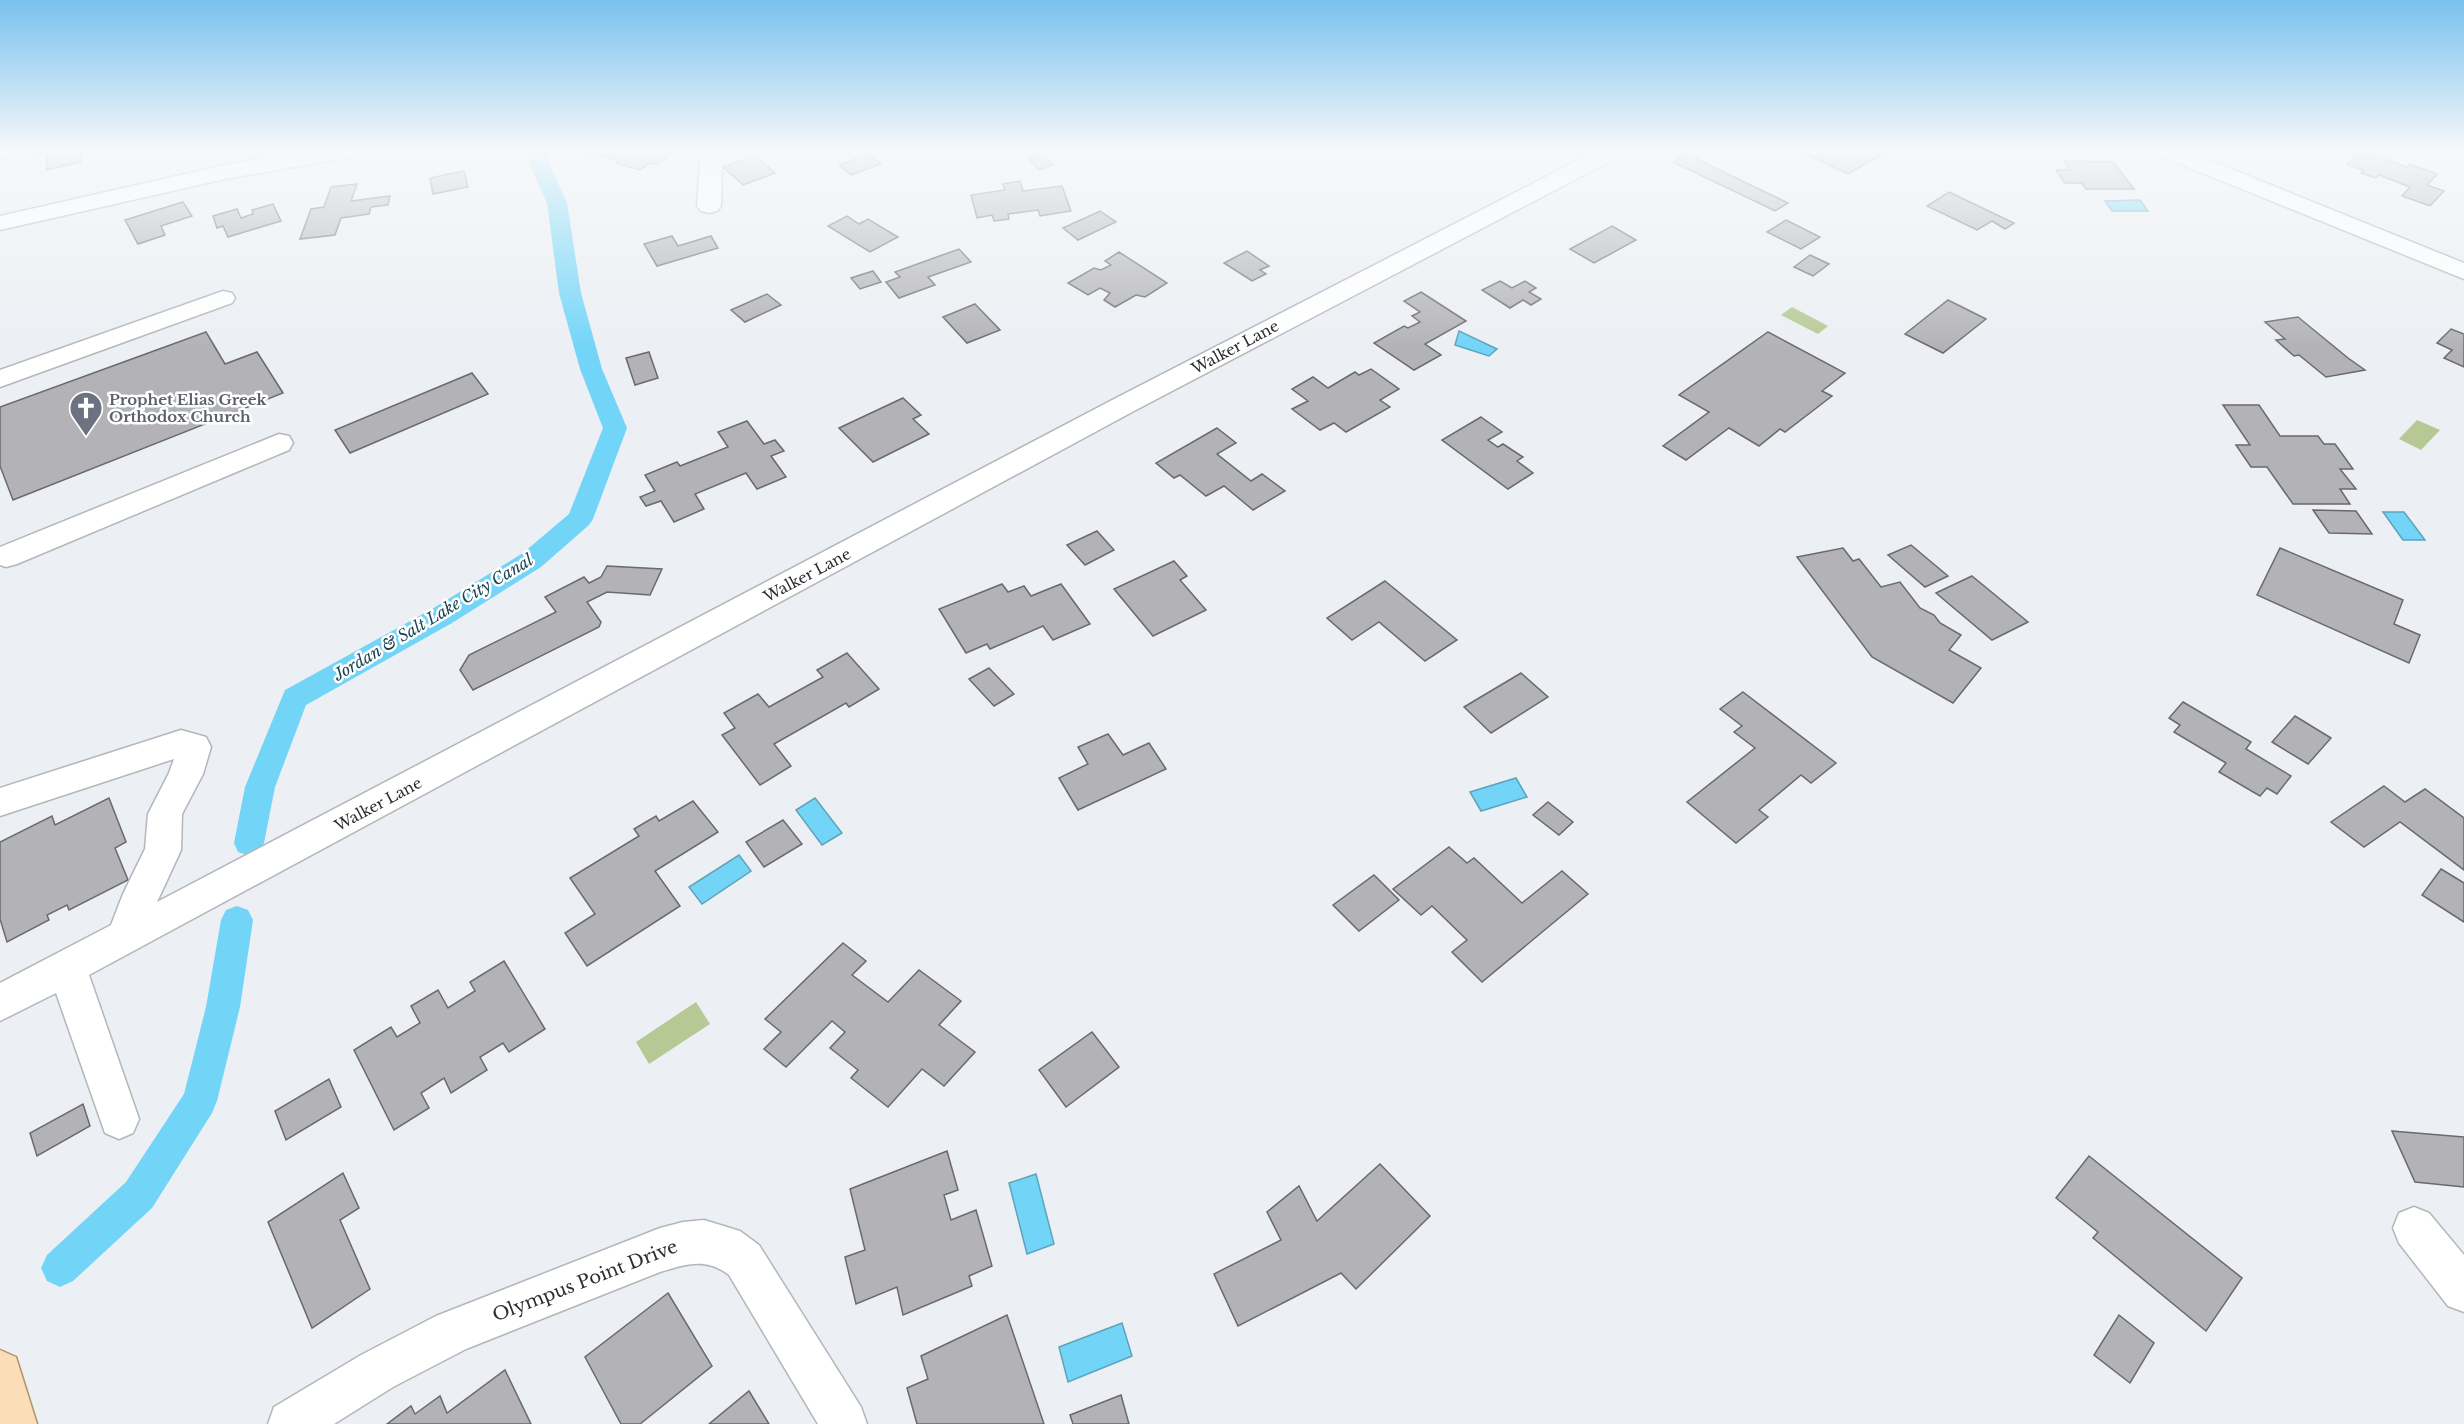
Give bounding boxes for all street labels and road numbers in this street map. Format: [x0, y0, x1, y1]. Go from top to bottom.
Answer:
street label: Walker Lane [1187, 316, 1282, 378]
street label: Walker Lane [759, 544, 854, 606]
street label: Walker Lane [330, 773, 425, 835]
street label: Olympus Point Drive [489, 1236, 681, 1326]

